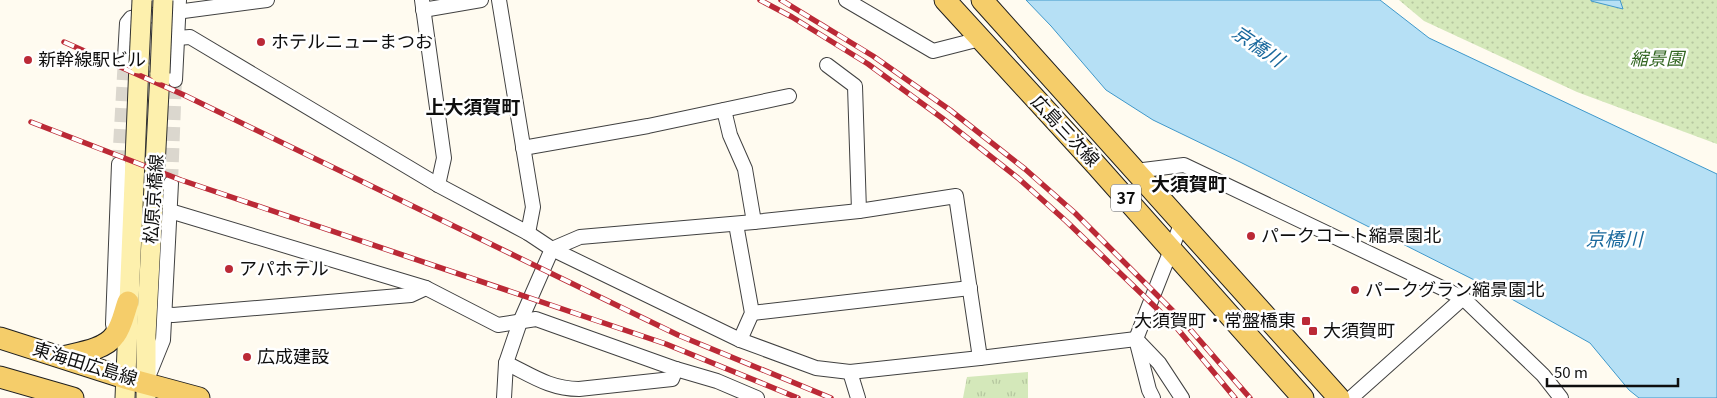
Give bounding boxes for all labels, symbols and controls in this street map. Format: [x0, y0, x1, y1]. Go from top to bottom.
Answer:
water label: 京橋川 [1228, 18, 1292, 73]
place label: ホテルニューまつお [271, 27, 433, 53]
marker: ホテルニューまつお [255, 36, 267, 48]
park label: 縮景園 [1630, 44, 1687, 70]
place label: 新幹線駅ビル [38, 45, 146, 71]
marker: 新幹線駅ビル [22, 54, 34, 66]
street label: 広島三次線 [1026, 88, 1107, 171]
district label: 上大須賀町 [425, 92, 521, 119]
street label: 松原京橋線 [136, 153, 168, 245]
district label: 大須賀町 [1151, 169, 1227, 196]
road number: 37 [1111, 184, 1141, 212]
place label: パークコート縮景園北 [1261, 221, 1441, 247]
water label: 京橋川 [1585, 224, 1644, 251]
marker: パークコート縮景園北 [1245, 230, 1257, 242]
place label: アパホテル [239, 254, 329, 280]
marker: アパホテル [223, 263, 235, 275]
place label: パークグラン縮景園北 [1365, 275, 1544, 301]
marker: パークグラン縮景園北 [1349, 284, 1361, 296]
place label: 大須賀町・常盤橋東 [1134, 306, 1296, 332]
marker: 大須賀町・常盤橋東 [1300, 315, 1312, 327]
place label: 大須賀町 [1323, 316, 1395, 342]
marker: 大須賀町 [1307, 325, 1319, 337]
street label: 東海田広島線 [30, 334, 141, 390]
place label: 広成建設 [257, 342, 329, 368]
marker: 広成建設 [241, 351, 253, 363]
scale bar [1547, 356, 1678, 388]
text: 50 m [1554, 361, 1588, 382]

